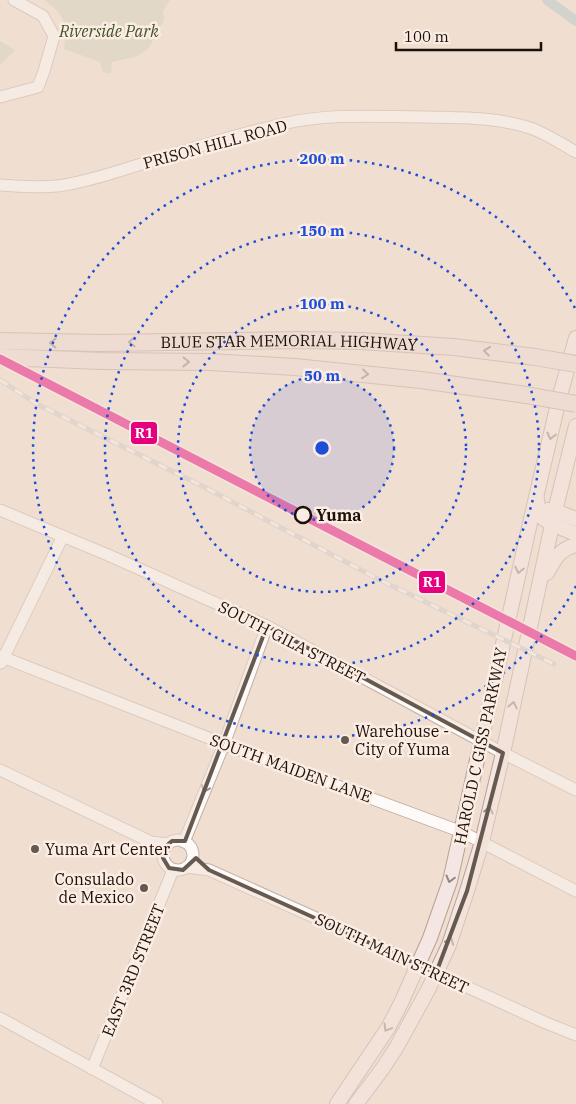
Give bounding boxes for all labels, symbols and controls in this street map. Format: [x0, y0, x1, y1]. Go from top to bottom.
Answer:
scale bar [396, 20, 541, 52]
park label: Riverside Park [58, 21, 159, 41]
text: 100 m [404, 27, 449, 46]
street label: PRISON HILL ROAD [141, 115, 289, 173]
text: 200 m [299, 149, 345, 168]
text: 150 m [299, 221, 345, 240]
text: 100 m [299, 294, 345, 313]
street label: BLUE STAR MEMORIAL HIGHWAY [160, 330, 418, 355]
one-way arrow [49, 337, 57, 348]
one-way arrow [128, 337, 136, 348]
one-way arrow [482, 346, 490, 357]
one-way arrow [182, 357, 190, 367]
text: 50 m [304, 366, 340, 385]
one-way arrow [361, 368, 369, 379]
line badge: R1 [130, 421, 158, 445]
text: R1 [135, 424, 153, 442]
one-way arrow [546, 431, 557, 440]
centre of rings [313, 439, 331, 457]
place label: Yuma [316, 505, 361, 525]
marker: Yuma [294, 506, 312, 524]
one-way arrow [515, 566, 525, 574]
line badge: R1 [418, 570, 446, 594]
text: R1 [423, 573, 441, 591]
street label: SOUTH GILA STREET [215, 596, 369, 688]
street label: HAROLD C GISS PARKWAY [449, 646, 511, 846]
one-way arrow [507, 701, 518, 710]
place label: Warehouse - City of Yuma [355, 721, 450, 759]
street label: SOUTH MAIDEN LANE [207, 729, 375, 807]
marker: Warehouse - City of Yuma [339, 734, 351, 746]
one-way arrow [201, 784, 212, 793]
one-way arrow [483, 806, 494, 815]
place label: Yuma Art Center [45, 839, 170, 859]
marker: Yuma Art Center [29, 843, 41, 855]
place label: Consulado de Mexico [55, 869, 134, 907]
one-way arrow [445, 875, 456, 884]
marker: Consulado de Mexico [138, 882, 150, 894]
street label: EAST 3RD STREET [97, 901, 169, 1039]
street label: SOUTH MAIN STREET [312, 909, 472, 997]
one-way arrow [444, 937, 454, 946]
one-way arrow [384, 1023, 394, 1032]

